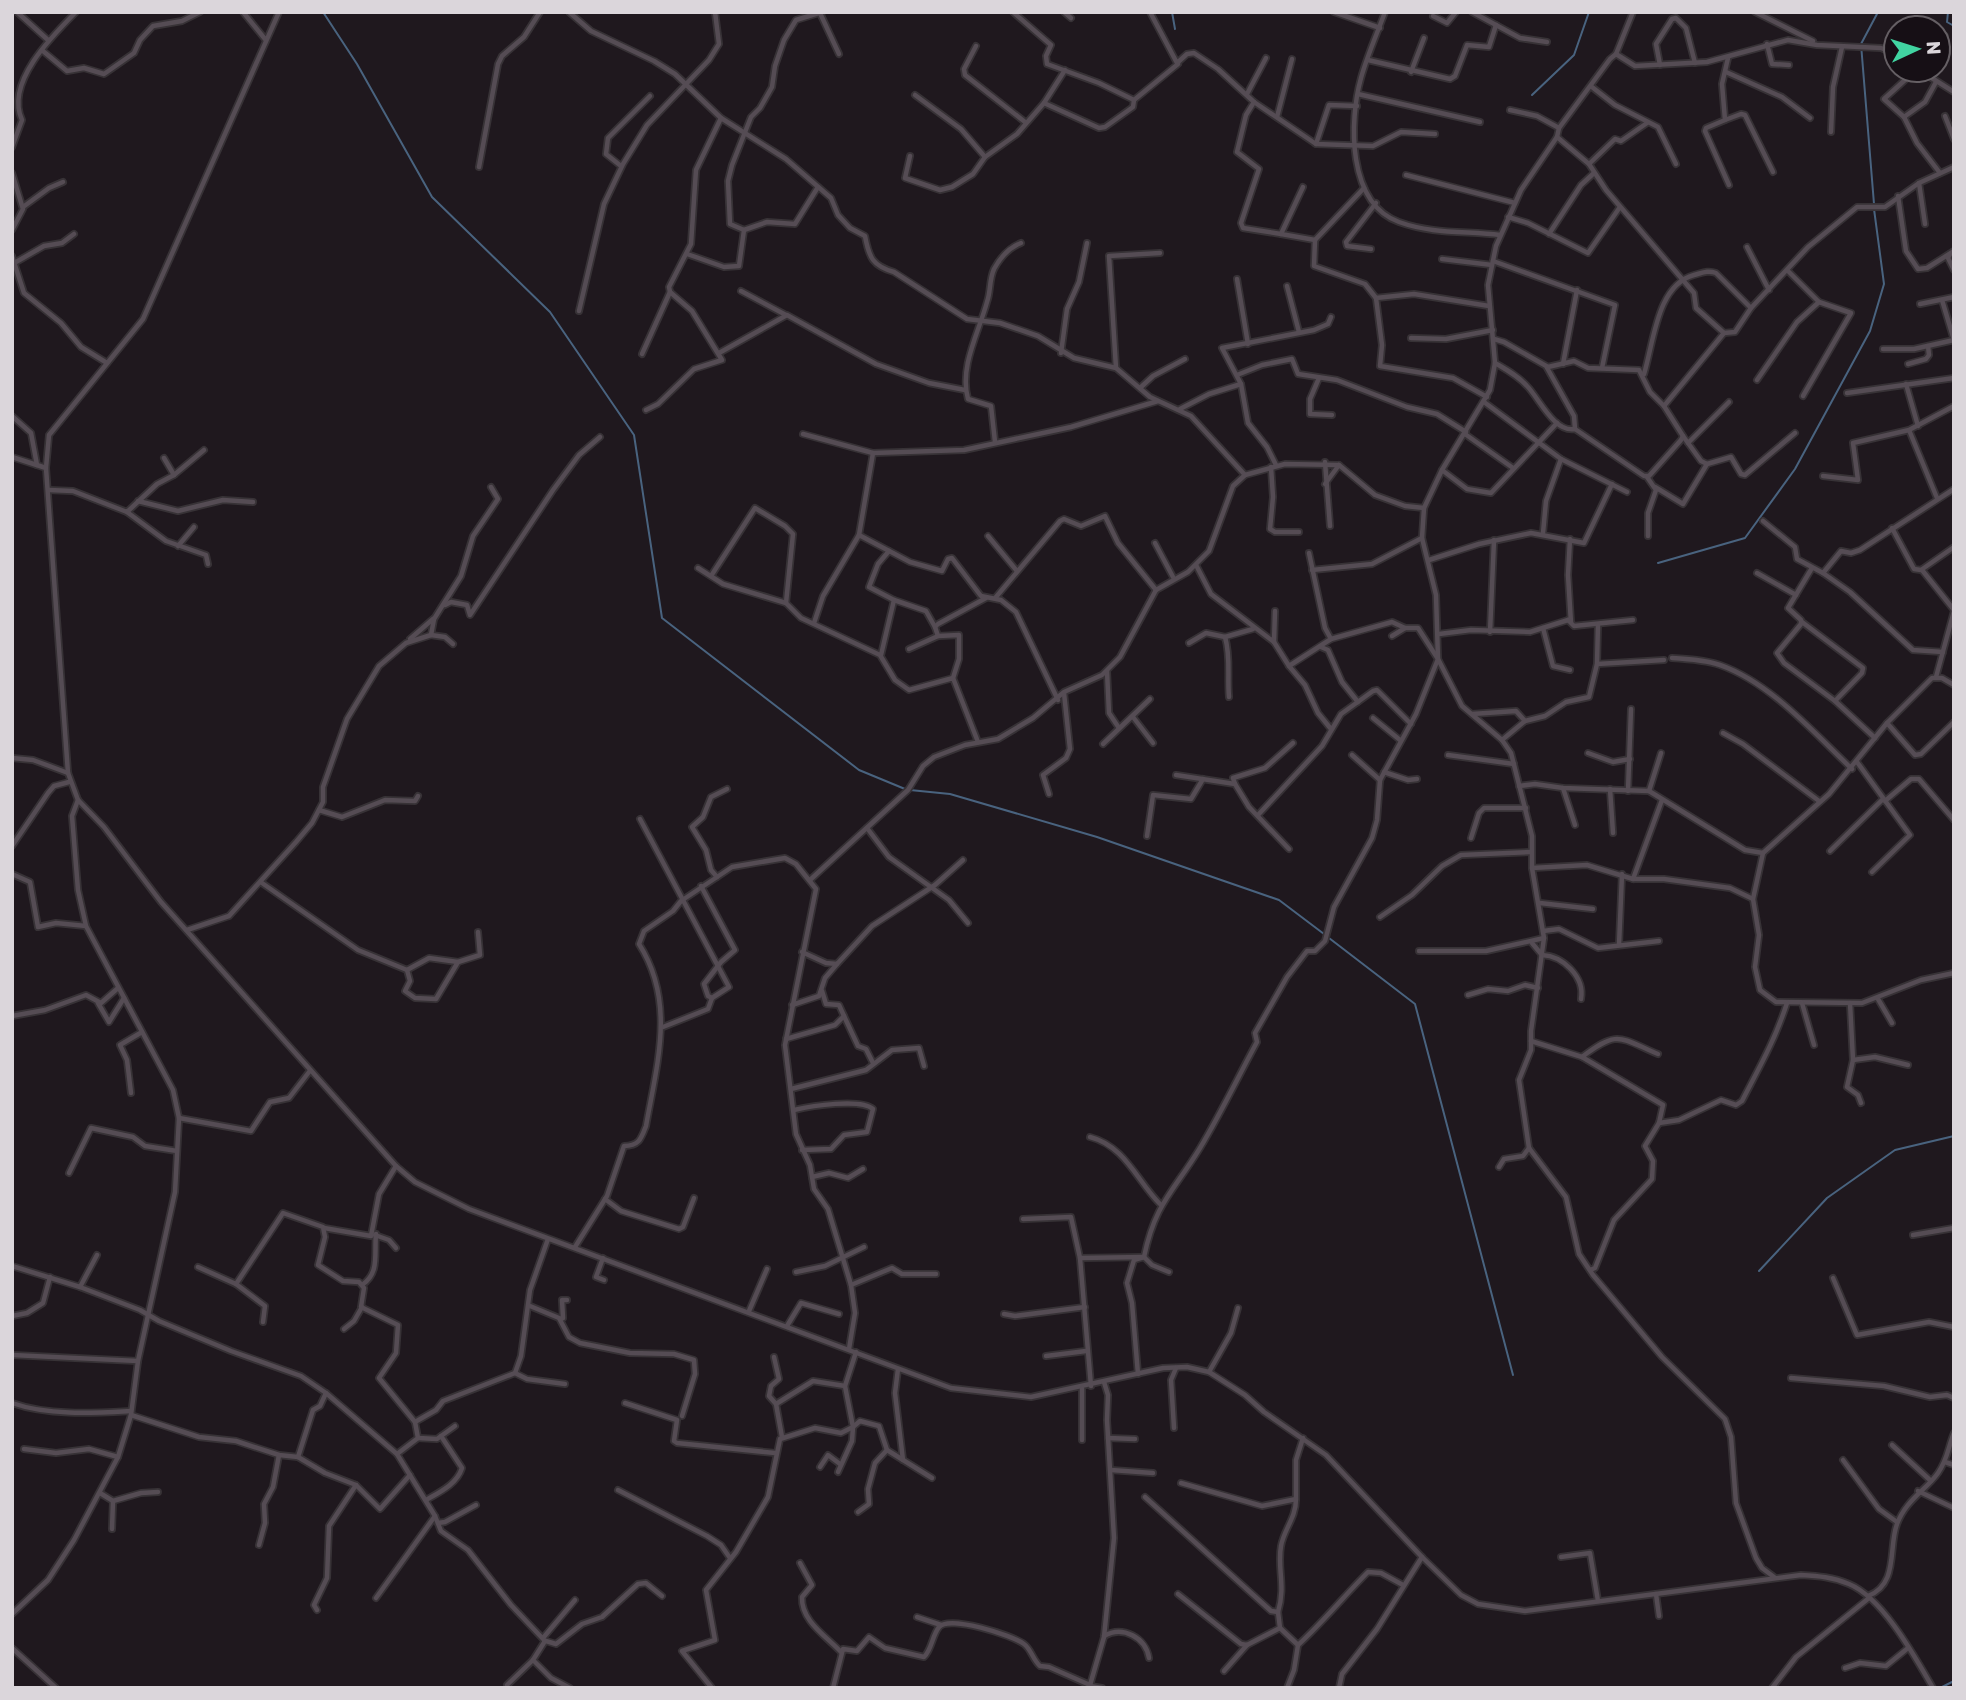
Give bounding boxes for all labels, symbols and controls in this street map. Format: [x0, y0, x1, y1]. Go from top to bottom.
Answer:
north arrow [1882, 14, 1952, 84]
text: N [1922, 40, 1945, 55]

